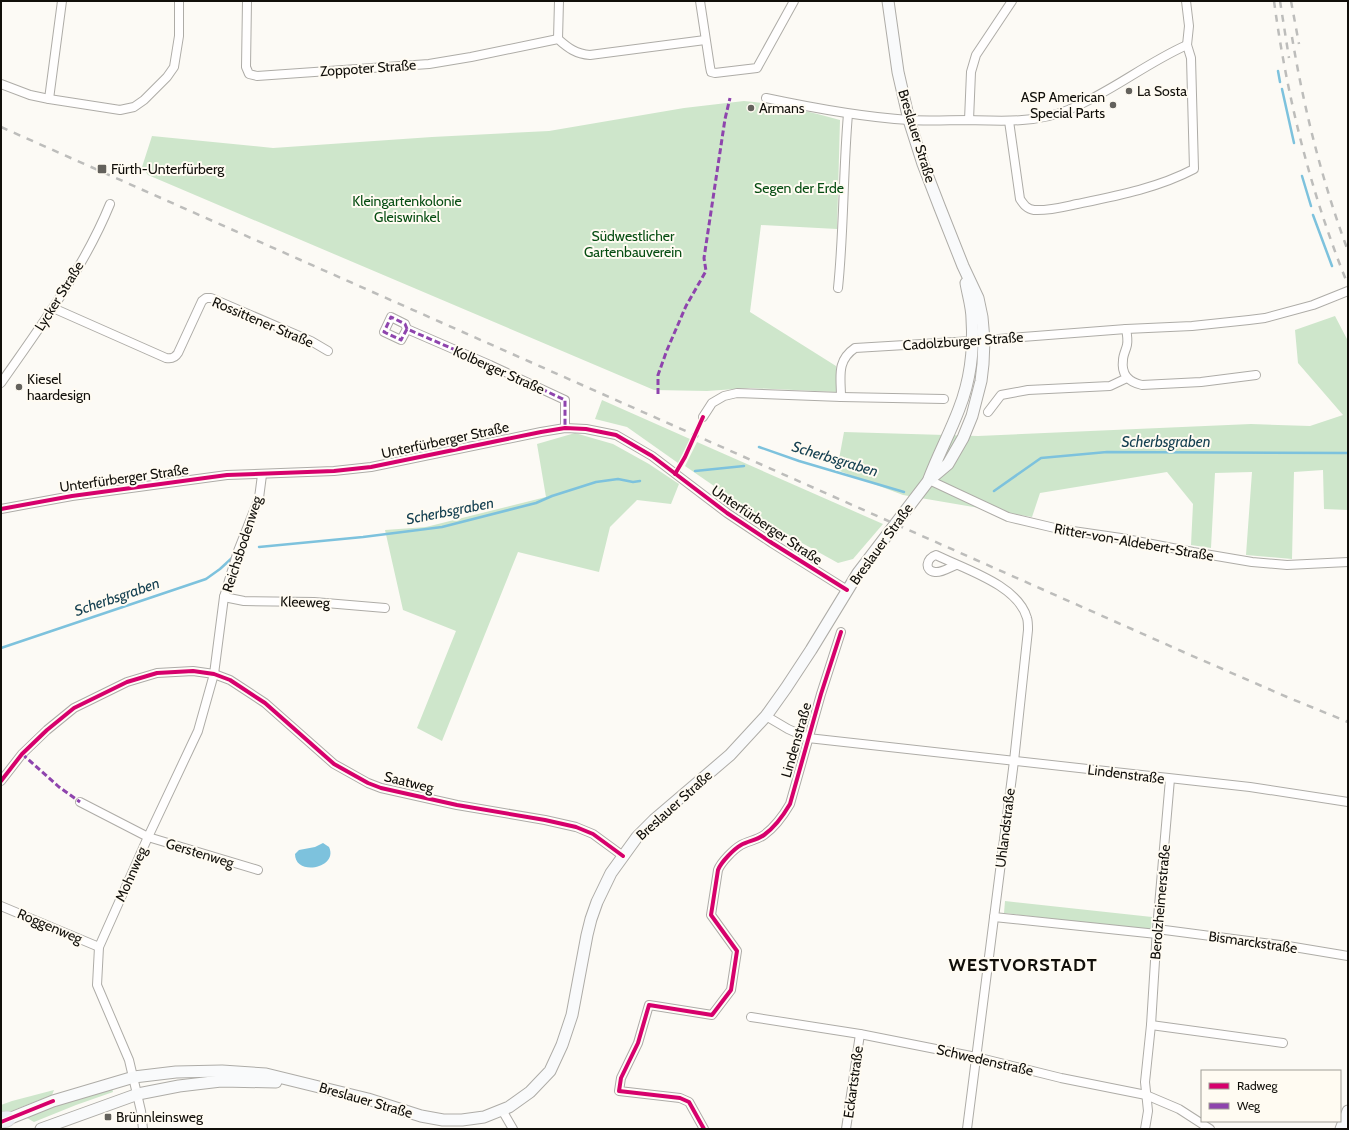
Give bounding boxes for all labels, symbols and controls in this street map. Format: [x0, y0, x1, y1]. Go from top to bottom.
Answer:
street label: Zoppoter Straße [319, 56, 417, 80]
place label: La Sosta [1137, 82, 1187, 100]
marker: La Sosta [1124, 86, 1134, 96]
street label: Breslauer Straße [894, 87, 940, 185]
place label: ASP American Special Parts [1021, 88, 1105, 122]
place label: Armans [759, 99, 805, 117]
marker: ASP American Special Parts [1108, 100, 1118, 110]
marker: Armans [746, 103, 756, 113]
place label: Fürth-Unterfürberg [111, 160, 225, 178]
marker: Fürth-Unterfürberg [96, 163, 108, 175]
park label: Segen der Erde [754, 179, 844, 197]
park label: Kleingartenkolonie Gleiswinkel [352, 192, 462, 226]
park label: Südwestlicher Gartenbauverein [584, 227, 682, 261]
street label: Lycker Straße [30, 258, 88, 334]
street label: Rossittener Straße [210, 293, 316, 351]
street label: Cadolzburger Straße [902, 328, 1024, 354]
street label: Kolberger Straße [450, 342, 548, 398]
place label: Kiesel haardesign [27, 370, 91, 404]
marker: Kiesel haardesign [14, 382, 24, 392]
street label: Unterfürberger Straße [379, 418, 511, 462]
water label: Scherbsgraben [1122, 433, 1210, 451]
water label: Scherbsgraben [790, 437, 880, 481]
street label: Unterfürberger Straße [58, 460, 190, 496]
street label: Unterfürberger Straße [708, 481, 826, 569]
street label: Reichsbodenweg [218, 493, 266, 595]
water label: Scherbsgraben [405, 494, 495, 528]
street label: Breslauer Straße [845, 500, 917, 588]
street label: Ritter-von-Aldebert-Straße [1053, 519, 1215, 565]
water label: Scherbsgraben [72, 574, 162, 620]
street label: Kleeweg [280, 592, 331, 612]
street label: Lindenstraße [777, 700, 815, 780]
street label: Lindenstraße [1087, 760, 1165, 788]
street label: Breslauer Straße [632, 766, 716, 844]
street label: Saatweg [382, 767, 437, 797]
street label: Uhlandstraße [991, 787, 1019, 869]
street label: Gerstenweg [164, 834, 237, 872]
street label: Mohnweg [111, 843, 152, 904]
street label: Berolzheimerstraße [1146, 844, 1174, 960]
street label: Roggenweg [15, 904, 86, 948]
street label: Bismarckstraße [1207, 927, 1299, 957]
district label: WESTVORSTADT [948, 954, 1098, 976]
street label: Schwedenstraße [935, 1040, 1035, 1080]
street label: Eckartstraße [839, 1045, 867, 1119]
legend [1201, 1070, 1341, 1122]
street label: Breslauer Straße [317, 1078, 415, 1122]
text: Radweg [1237, 1078, 1278, 1093]
text: Weg [1237, 1098, 1261, 1113]
place label: Brünnleinsweg [116, 1108, 204, 1126]
marker: Brünnleinsweg [103, 1112, 113, 1122]

